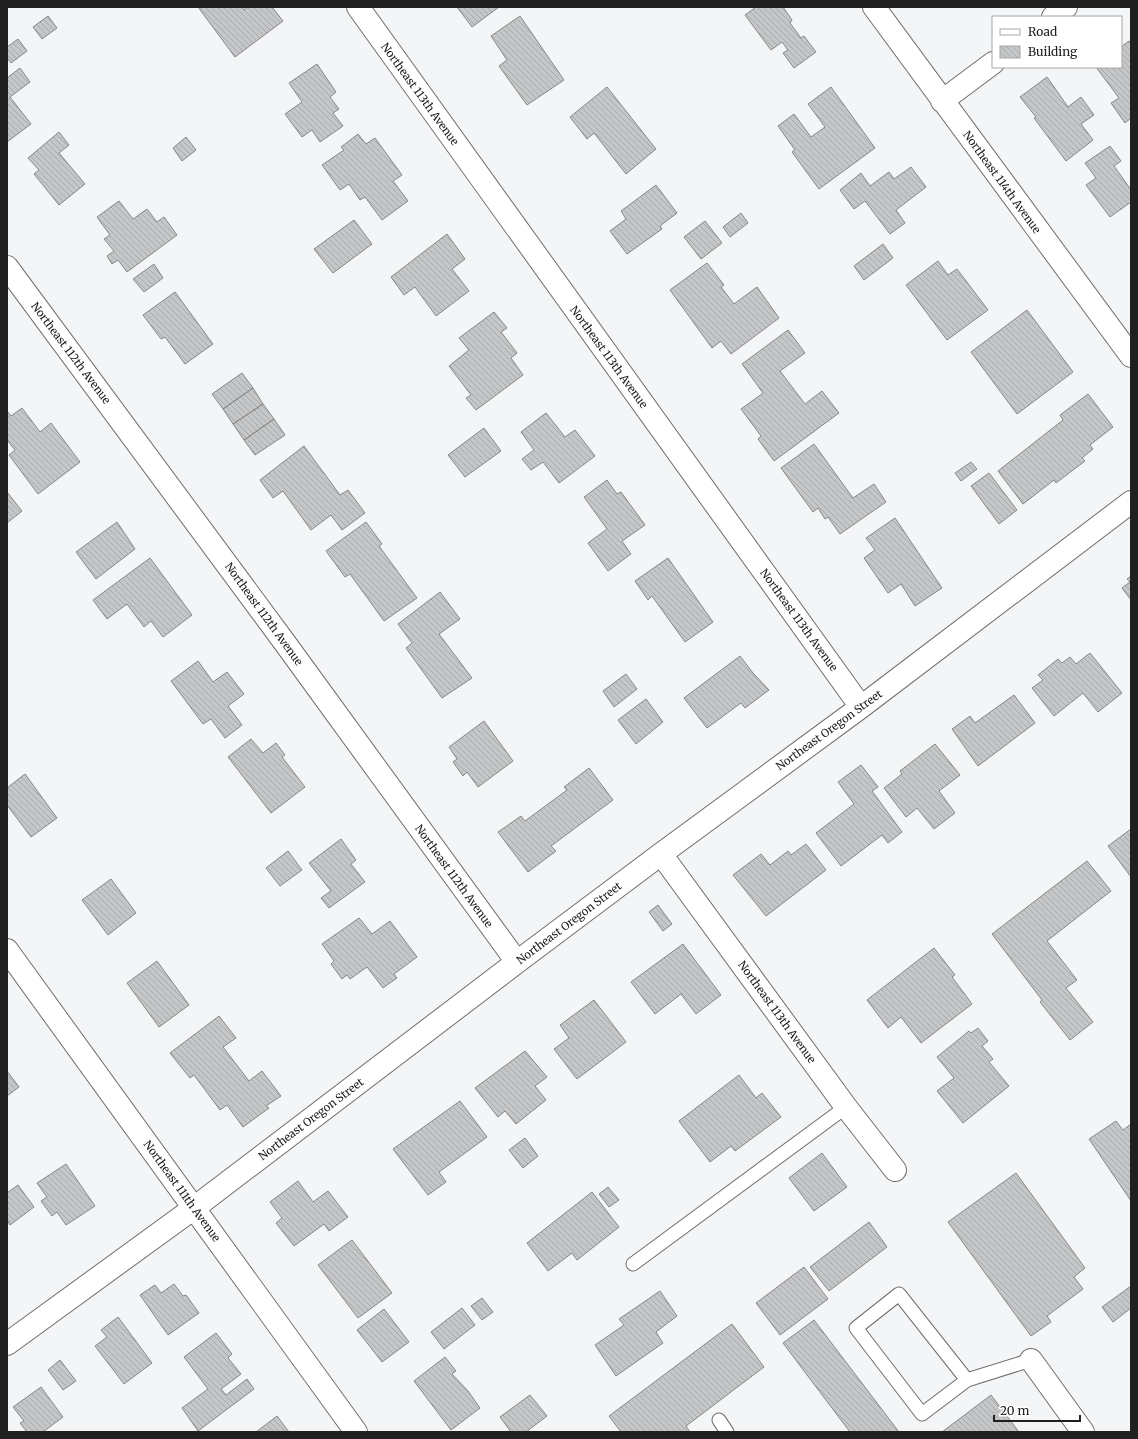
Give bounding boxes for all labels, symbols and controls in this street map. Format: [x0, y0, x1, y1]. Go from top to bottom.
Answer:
legend [992, 16, 1122, 68]
text: Road [1028, 24, 1057, 39]
street label: Northeast 113th Avenue [378, 40, 462, 148]
text: Building [1028, 44, 1078, 59]
street label: Northeast 114th Avenue [960, 128, 1044, 236]
street label: Northeast 112th Avenue [28, 299, 114, 407]
street label: Northeast 113th Avenue [567, 303, 651, 411]
street label: Northeast 112th Avenue [222, 560, 306, 668]
street label: Northeast 113th Avenue [757, 566, 841, 674]
street label: Northeast Oregon Street [773, 686, 885, 773]
street label: Northeast 112th Avenue [412, 822, 496, 930]
street label: Northeast Oregon Street [514, 878, 625, 967]
street label: Northeast 113th Avenue [735, 958, 819, 1066]
street label: Northeast Oregon Street [256, 1074, 367, 1163]
street label: Northeast 111th Avenue [141, 1138, 224, 1245]
scale bar [994, 1397, 1080, 1423]
text: 20 m [1000, 1403, 1029, 1418]

